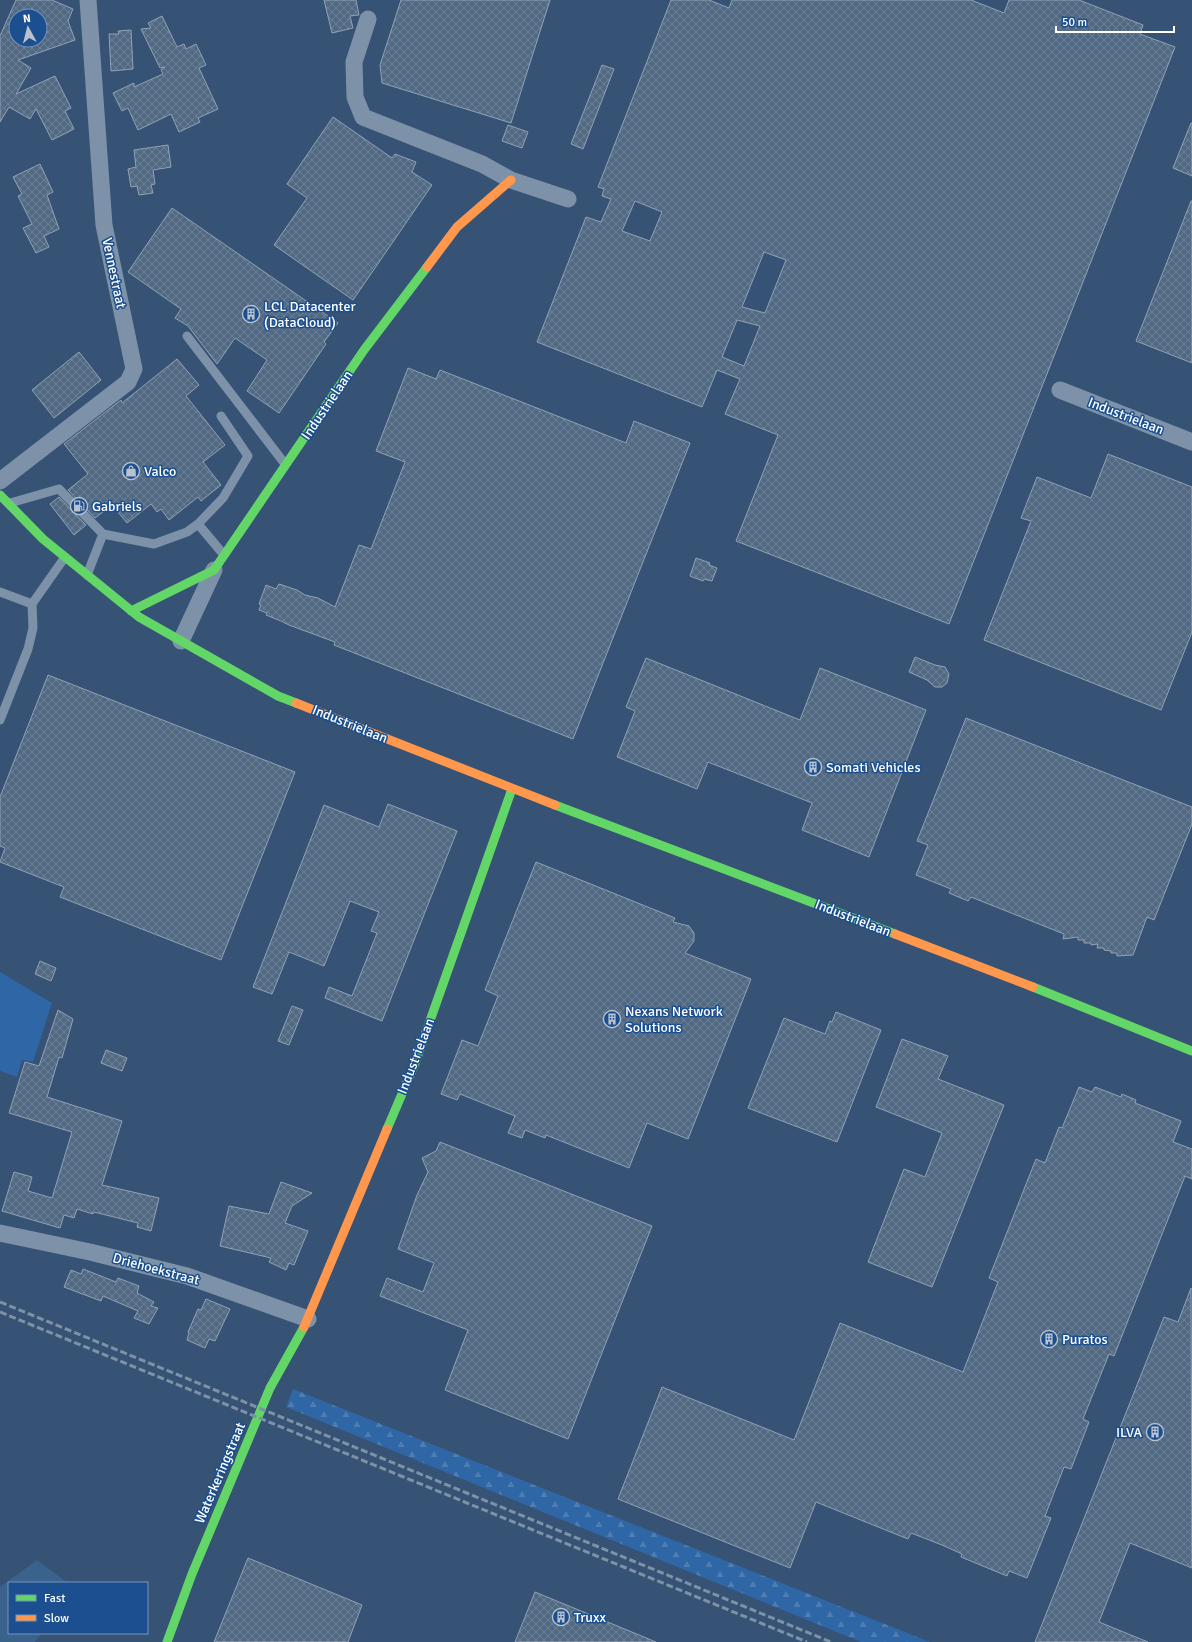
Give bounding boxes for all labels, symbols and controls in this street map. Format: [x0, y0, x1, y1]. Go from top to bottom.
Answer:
north arrow [8, 8, 48, 48]
scale bar [1056, 8, 1174, 34]
text: N [22, 12, 31, 25]
text: 50 m [1062, 15, 1087, 30]
street label: Vennestraat [98, 236, 130, 310]
place label: LCL Datacenter (DataCloud) [264, 298, 356, 331]
building icon: LCL Datacenter (DataCloud) [241, 304, 261, 324]
street label: Industrielaan [298, 367, 356, 443]
street label: Industrielaan [1086, 394, 1166, 438]
shop icon: Valco [121, 461, 141, 481]
place label: Valco [144, 463, 176, 480]
fuel station icon: Gabriels [69, 496, 89, 516]
place label: Gabriels [92, 498, 142, 515]
street label: Industrielaan [310, 701, 390, 747]
building icon: Somati Vehicles [803, 757, 823, 777]
place label: Somati Vehicles [826, 759, 921, 776]
street label: Industrielaan [813, 896, 893, 940]
place label: Nexans Network Solutions [625, 1003, 723, 1036]
building icon: Nexans Network Solutions [602, 1009, 622, 1029]
street label: Industrielaan [394, 1016, 438, 1096]
street label: Driehoekstraat [111, 1249, 201, 1289]
building icon: Puratos [1039, 1329, 1059, 1349]
place label: Puratos [1062, 1331, 1108, 1348]
street label: Waterkeringstraat [191, 1420, 249, 1526]
building icon: ILVA [1145, 1422, 1165, 1442]
place label: ILVA [1116, 1424, 1142, 1441]
legend [8, 1582, 148, 1634]
text: Fast [44, 1591, 65, 1606]
building icon: Truxx [551, 1607, 571, 1627]
place label: Truxx [574, 1609, 606, 1626]
text: Slow [44, 1611, 69, 1626]

